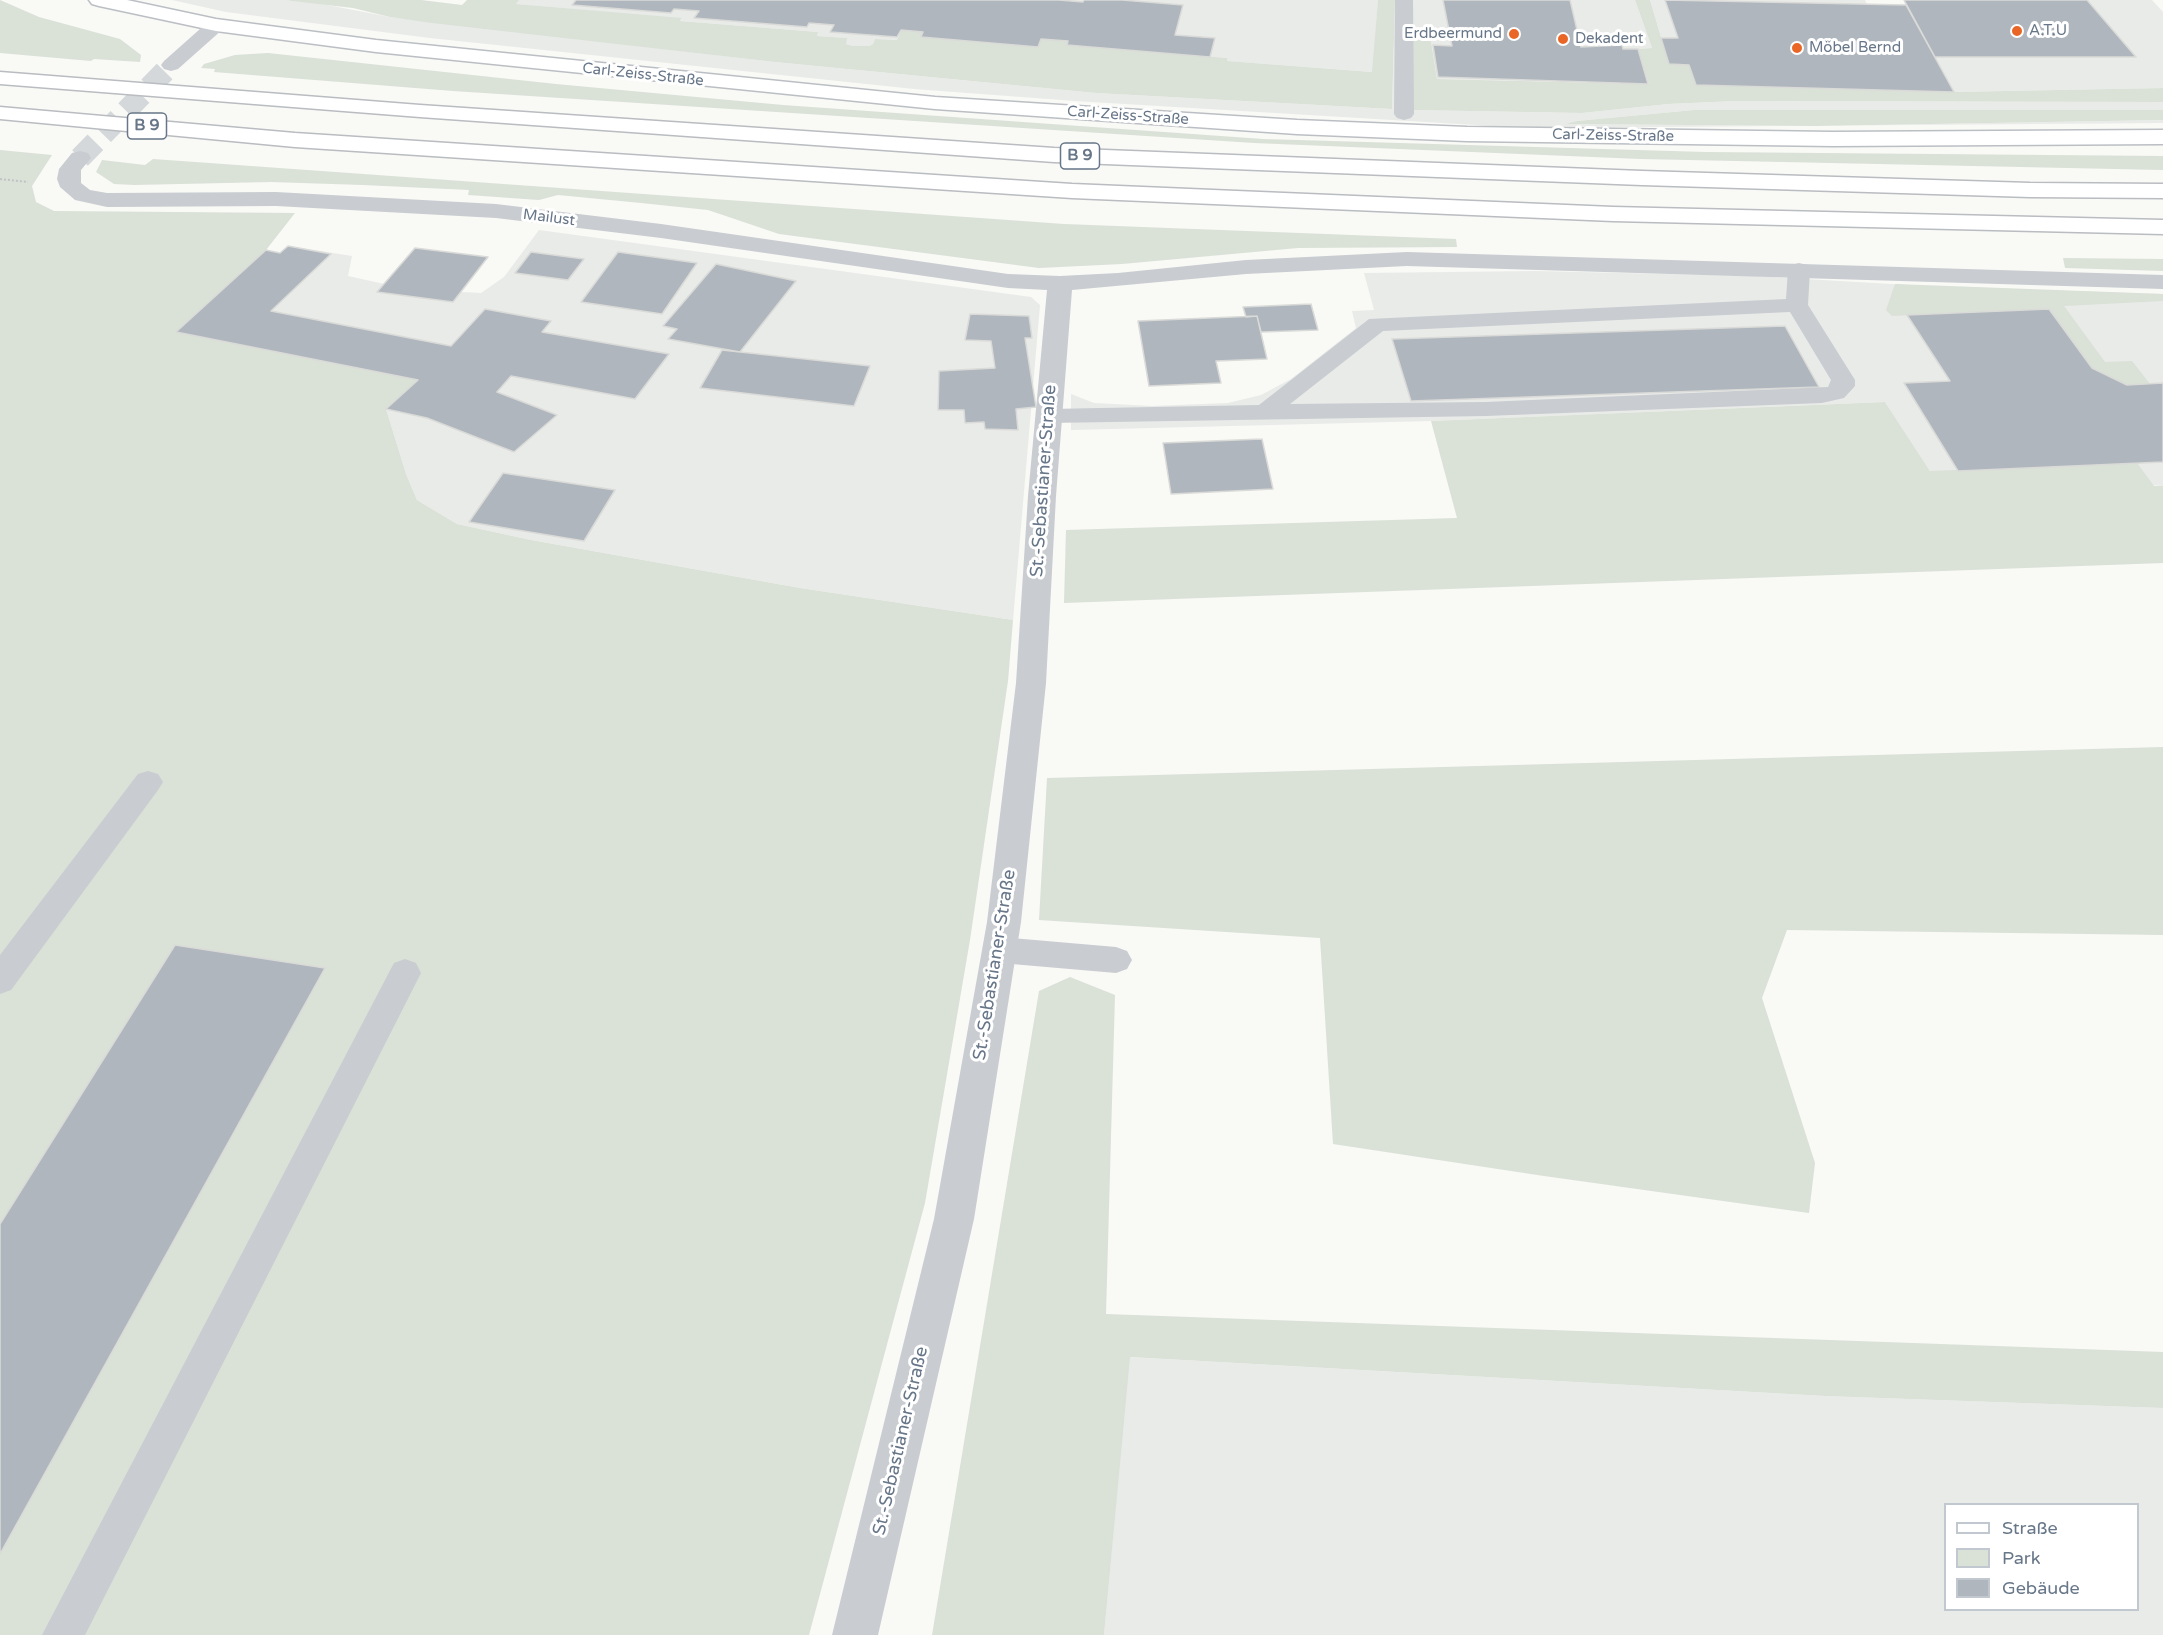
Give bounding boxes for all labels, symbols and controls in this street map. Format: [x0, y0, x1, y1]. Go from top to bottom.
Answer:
place label: A.T.U [2029, 22, 2067, 40]
marker: A.T.U [2010, 24, 2024, 38]
place label: Erdbeermund [1404, 25, 1502, 43]
marker: Erdbeermund [1507, 27, 1521, 41]
place label: Dekadent [1575, 30, 1644, 48]
marker: Dekadent [1556, 32, 1570, 46]
place label: Möbel Bernd [1809, 39, 1901, 57]
marker: Möbel Bernd [1790, 41, 1804, 55]
street label: Carl-Zeiss-Straße [581, 60, 705, 90]
street label: Carl-Zeiss-Straße [1067, 103, 1189, 129]
road number: B 9 [128, 113, 166, 139]
street label: Carl-Zeiss-Straße [1552, 126, 1674, 146]
road number: B 9 [1060, 143, 1100, 169]
street label: Mailust [522, 206, 576, 230]
street label: St.-Sebastianer-Straße [1027, 384, 1061, 578]
street label: St.-Sebastianer-Straße [969, 868, 1021, 1062]
street label: St.-Sebastianer-Straße [869, 1345, 933, 1537]
legend [1944, 1503, 2139, 1611]
text: Straße [2002, 1517, 2058, 1539]
text: Park [2002, 1547, 2040, 1569]
text: Gebäude [2002, 1577, 2080, 1599]

